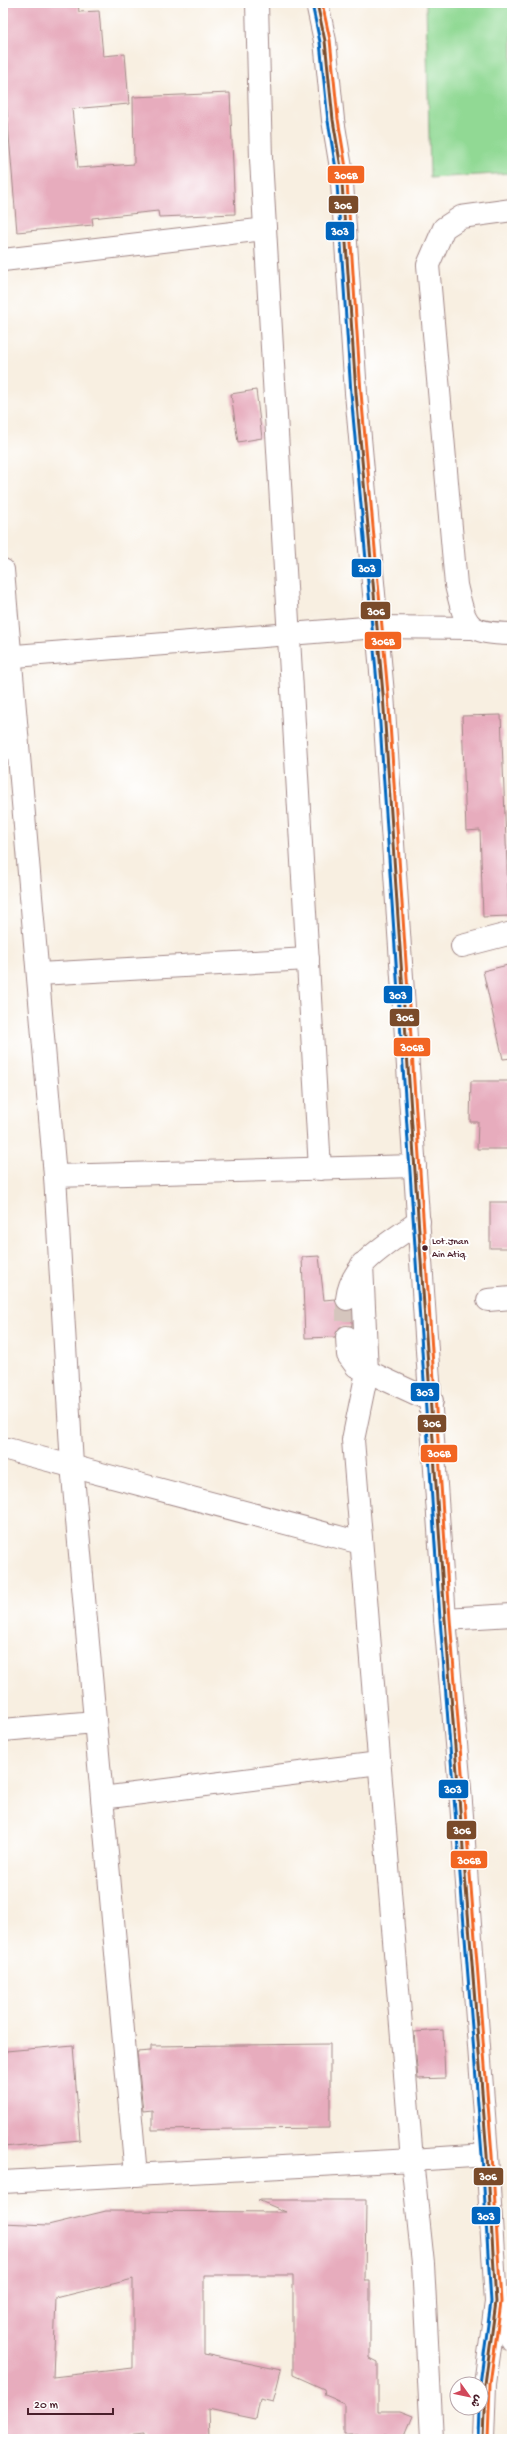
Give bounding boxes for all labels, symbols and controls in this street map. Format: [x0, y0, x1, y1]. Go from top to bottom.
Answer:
line badge: 306B [327, 165, 365, 184]
text: 306B [333, 171, 359, 183]
line badge: 306 [328, 195, 359, 214]
text: 306 [333, 201, 352, 213]
line badge: 303 [325, 221, 355, 241]
text: 303 [330, 227, 349, 239]
line badge: 303 [351, 558, 382, 578]
text: 303 [357, 564, 376, 576]
line badge: 306 [360, 601, 391, 620]
text: 306 [366, 607, 385, 619]
line badge: 306B [364, 631, 402, 650]
text: 306B [370, 637, 396, 649]
line badge: 303 [383, 985, 413, 1004]
text: 303 [388, 991, 407, 1003]
line badge: 306 [389, 1008, 420, 1027]
text: 306 [395, 1013, 414, 1025]
line badge: 306B [393, 1037, 431, 1057]
text: 306B [399, 1043, 425, 1055]
place label: Lot.Jnan Ain Atiq [432, 1236, 469, 1261]
marker: Lot.Jnan Ain Atiq [420, 1243, 430, 1253]
line badge: 303 [410, 1382, 440, 1402]
text: 303 [415, 1388, 434, 1400]
line badge: 306 [417, 1414, 447, 1433]
text: 306 [422, 1419, 441, 1431]
line badge: 306B [420, 1444, 458, 1463]
text: 306B [426, 1449, 452, 1461]
line badge: 303 [438, 1779, 469, 1799]
text: 303 [443, 1785, 462, 1797]
line badge: 306 [446, 1820, 477, 1840]
text: 306 [452, 1826, 471, 1838]
line badge: 306B [450, 1850, 488, 1869]
text: 306B [456, 1856, 482, 1868]
line badge: 306 [473, 2167, 504, 2186]
text: 306 [478, 2172, 497, 2184]
line badge: 303 [471, 2206, 501, 2225]
text: 303 [476, 2212, 495, 2224]
north arrow [449, 2376, 489, 2416]
scale bar [28, 2390, 113, 2416]
text: ش [467, 2392, 484, 2409]
text: 20 m [34, 2399, 59, 2413]

